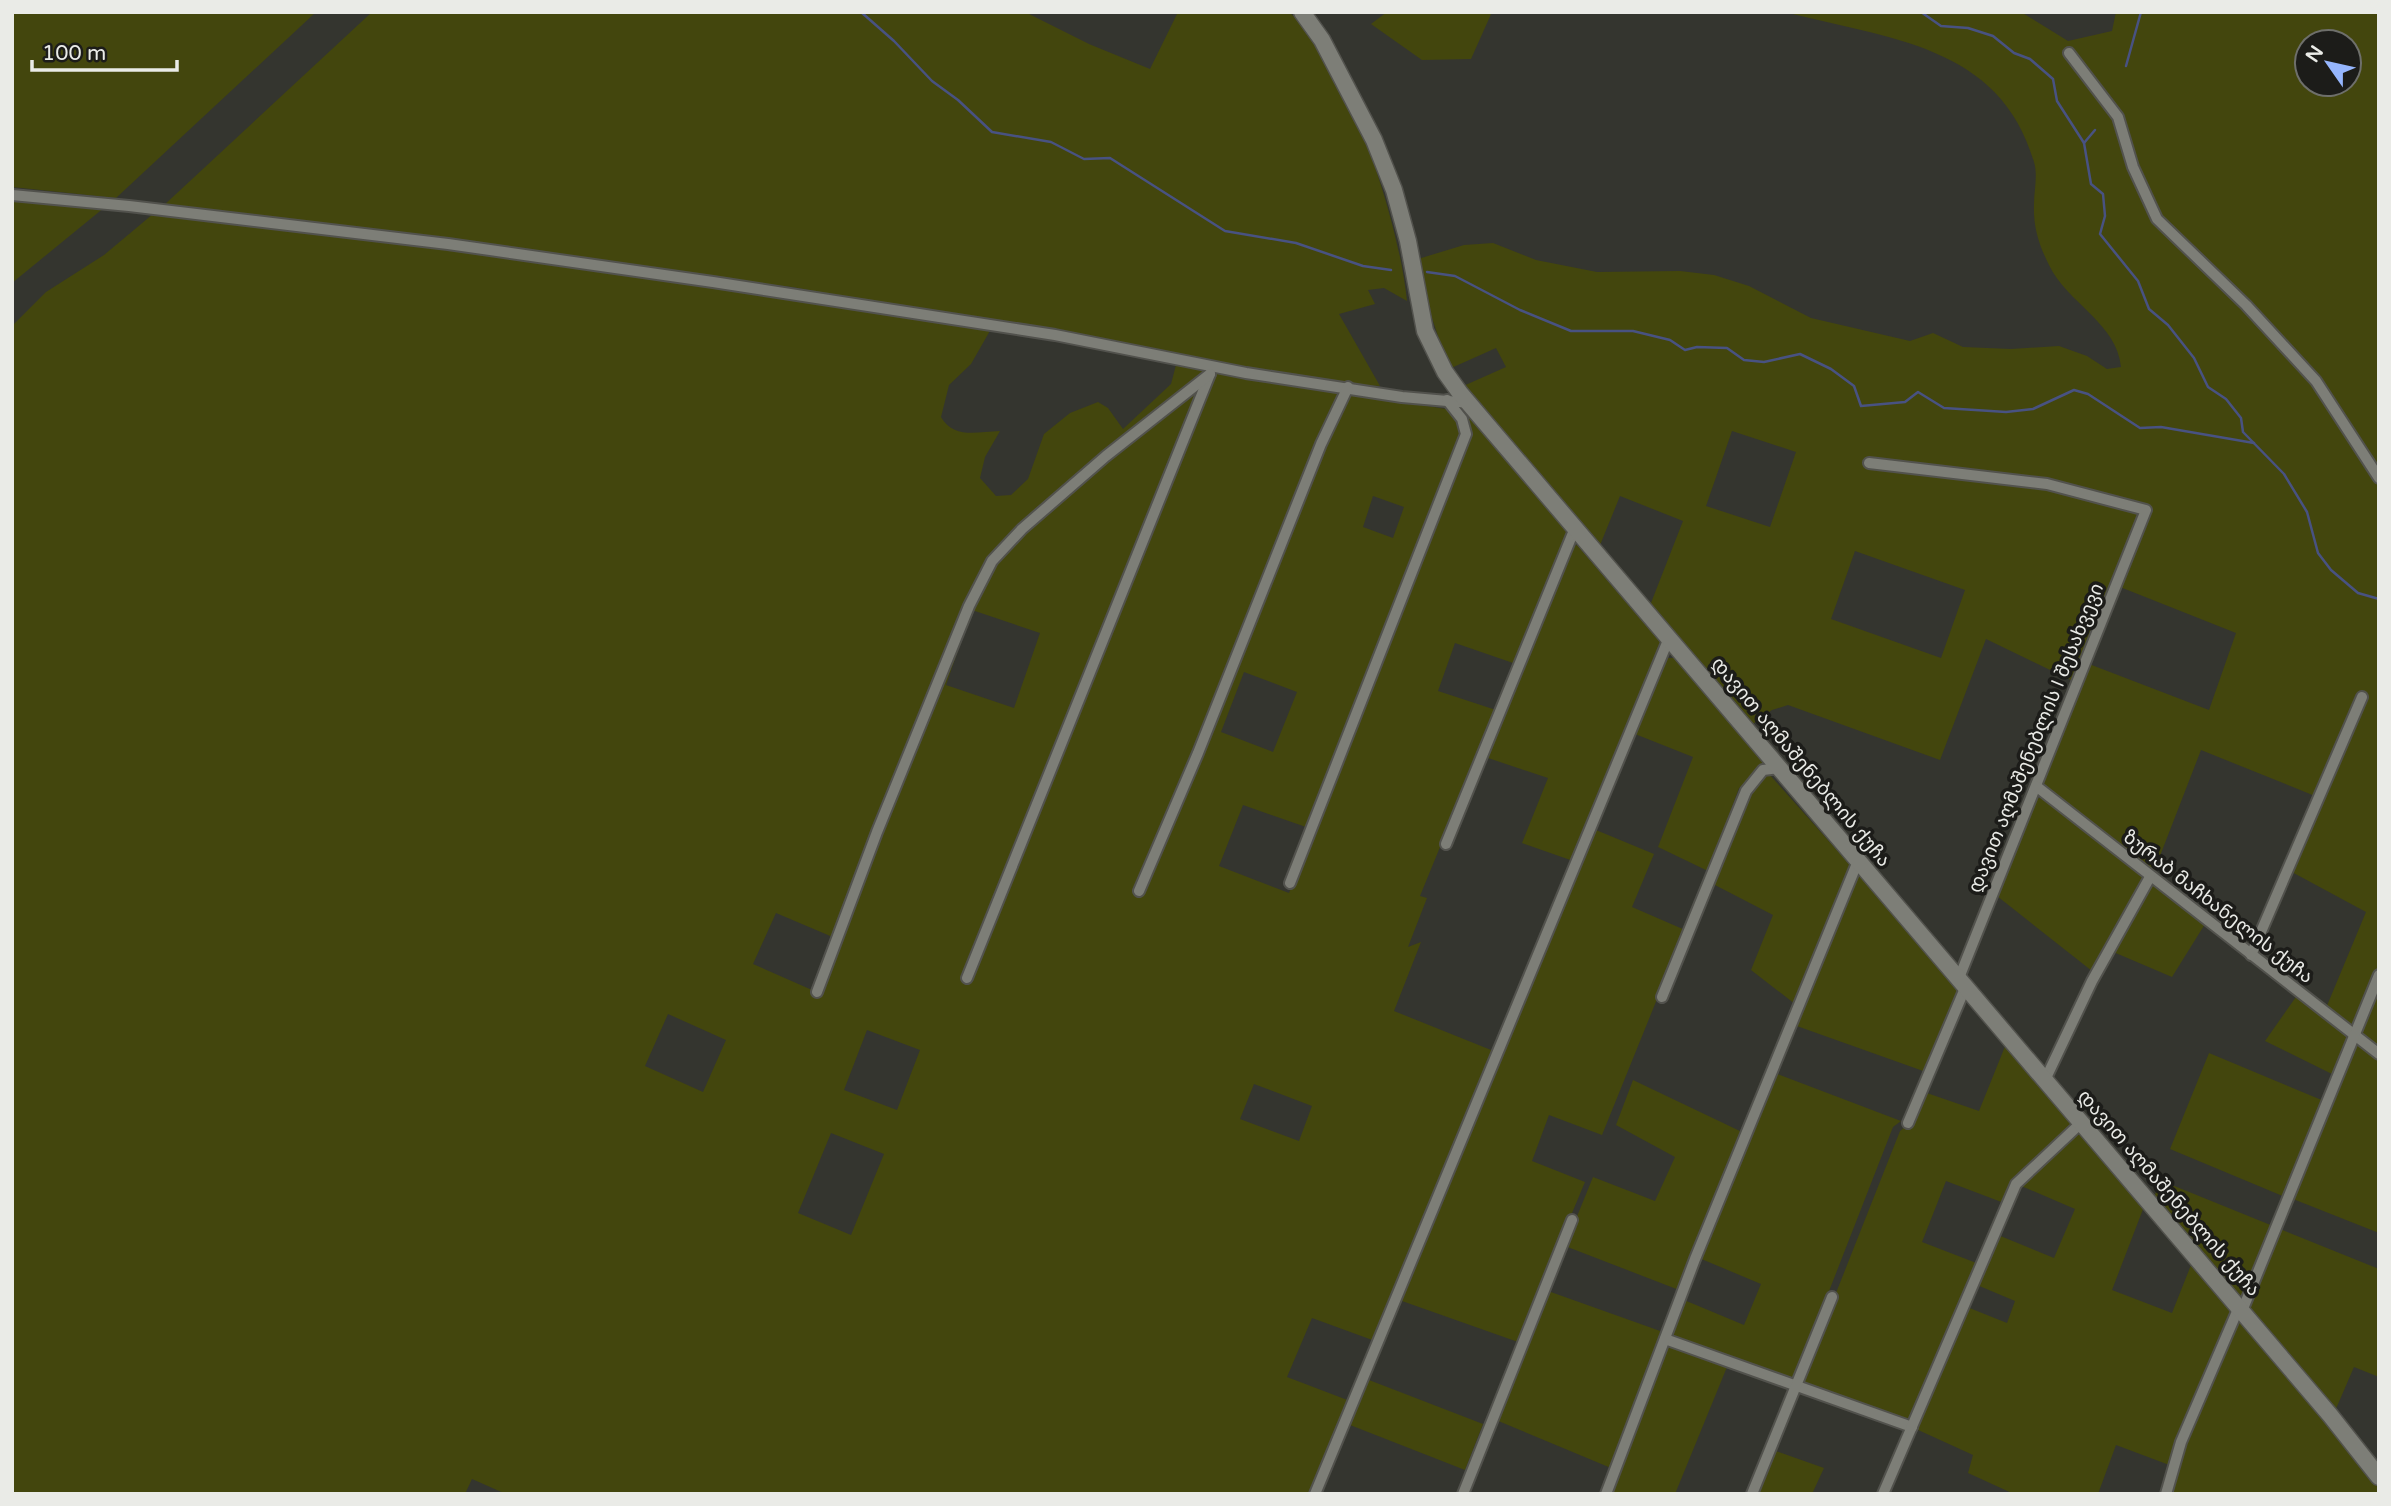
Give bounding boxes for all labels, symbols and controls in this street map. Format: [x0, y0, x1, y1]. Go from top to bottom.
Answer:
scale bar [32, 28, 177, 72]
north arrow [2293, 28, 2363, 98]
text: 100 m [42, 41, 106, 66]
text: N [2301, 42, 2328, 67]
street label: დავით აღმაშენებლის I შესახვევი [1964, 580, 2109, 896]
street label: დავით აღმაშენებლის ქუჩა [1706, 653, 1895, 872]
street label: ზურაბ მაჩხანელის ქუჩა [2118, 826, 2317, 989]
street label: დავით აღმაშენებლის ქუჩა [2073, 1085, 2265, 1301]

